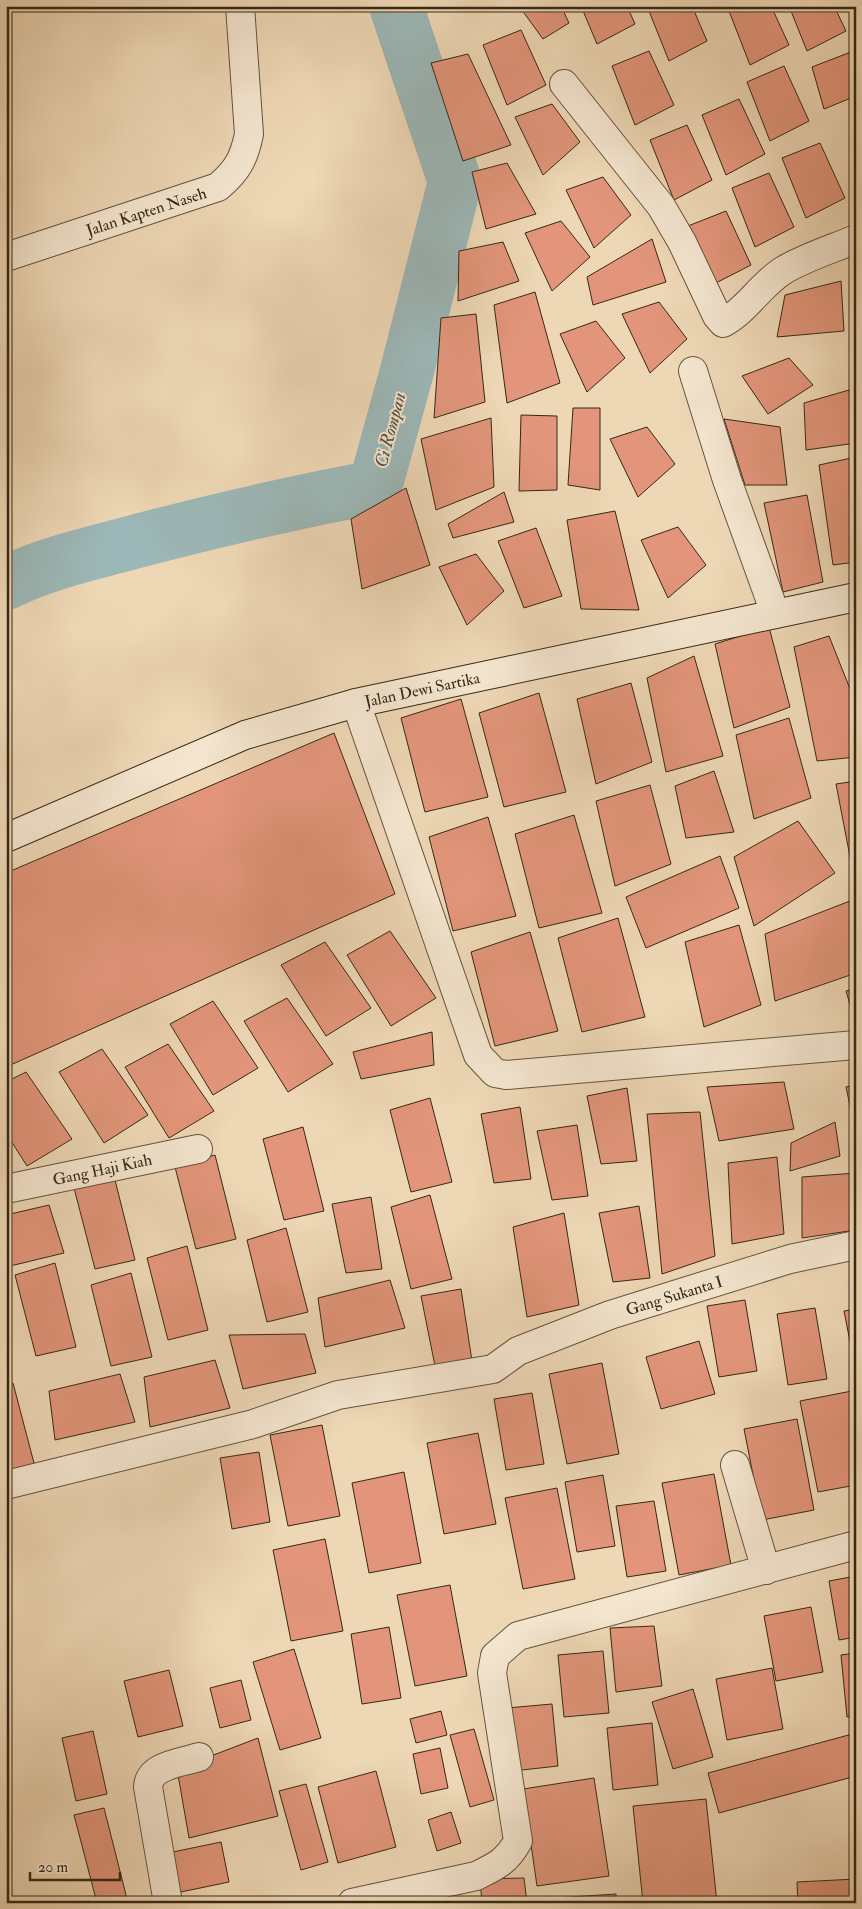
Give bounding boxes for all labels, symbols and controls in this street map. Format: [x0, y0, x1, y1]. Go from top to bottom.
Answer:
street label: Jalan Kapten Naseh [83, 183, 210, 242]
water label: Ci Rompan [369, 390, 411, 470]
street label: Jalan Dewi Sartika [362, 668, 482, 713]
street label: Gang Haji Kiah [51, 1150, 154, 1190]
street label: Gang Sukanta I [623, 1272, 725, 1320]
scale bar [30, 1849, 120, 1881]
text: 20 m [38, 1858, 68, 1877]

